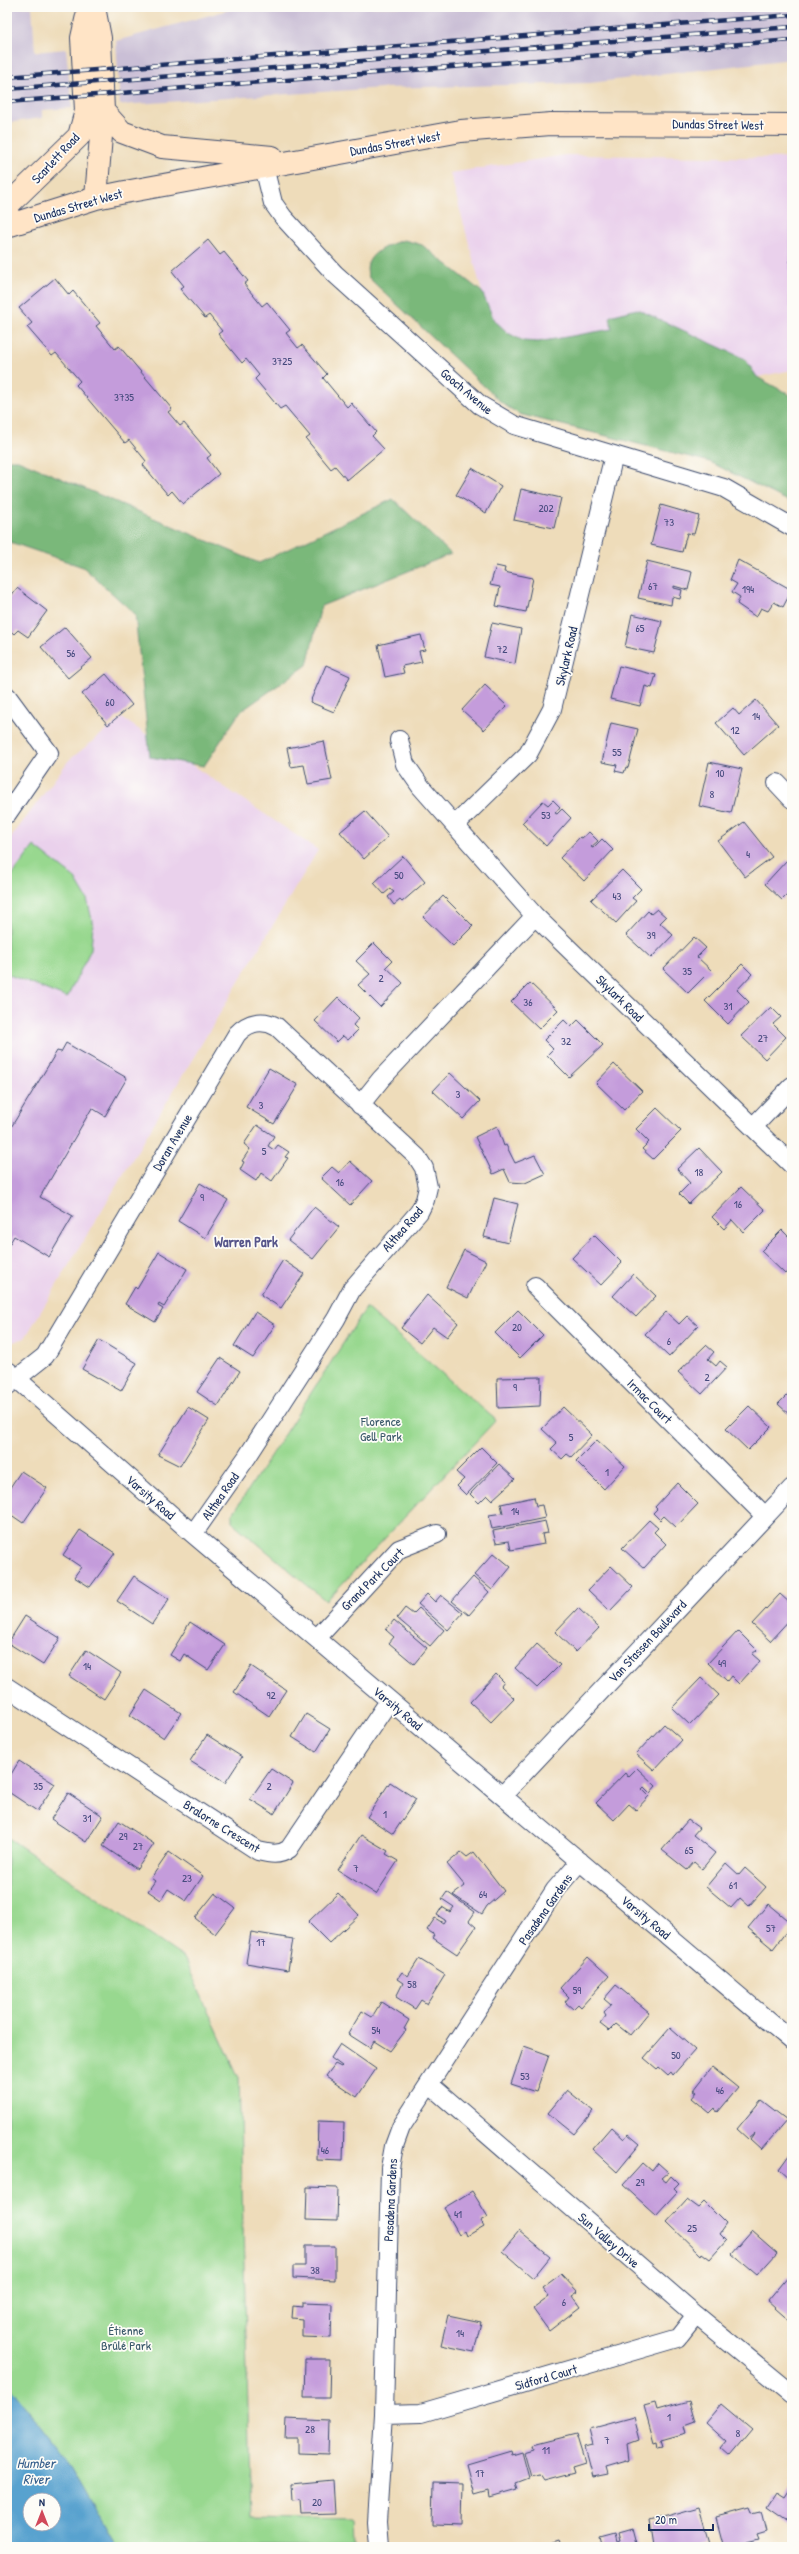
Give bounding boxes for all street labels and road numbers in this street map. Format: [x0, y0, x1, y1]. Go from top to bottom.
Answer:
street label: Dundas Street West [672, 114, 764, 134]
street label: Dundas Street West [348, 126, 442, 160]
street label: Scarlett Road [27, 129, 83, 187]
street label: Dundas Street West [32, 184, 125, 226]
street label: Gooch Avenue [437, 364, 497, 418]
street label: Skylark Road [550, 625, 582, 687]
street label: Skylark Road [592, 971, 648, 1025]
street label: Doran Avenue [148, 1110, 196, 1174]
street label: Althea Road [377, 1203, 427, 1255]
street label: Irmac Court [623, 1374, 677, 1428]
street label: Althea Road [197, 1469, 243, 1523]
street label: Varsity Road [123, 1471, 179, 1523]
street label: Grand Park Court [337, 1543, 408, 1614]
street label: Van Stassen Boulevard [604, 1596, 690, 1686]
street label: Varsity Road [369, 1682, 427, 1734]
street label: Bralorne Crescent [180, 1795, 264, 1857]
street label: Pasadena Gardens [514, 1870, 576, 1948]
street label: Varsity Road [617, 1891, 675, 1943]
street label: Pasadena Gardens [379, 2158, 401, 2242]
street label: Sun Valley Drive [574, 2208, 644, 2272]
street label: Sidford Court [513, 2359, 580, 2394]

